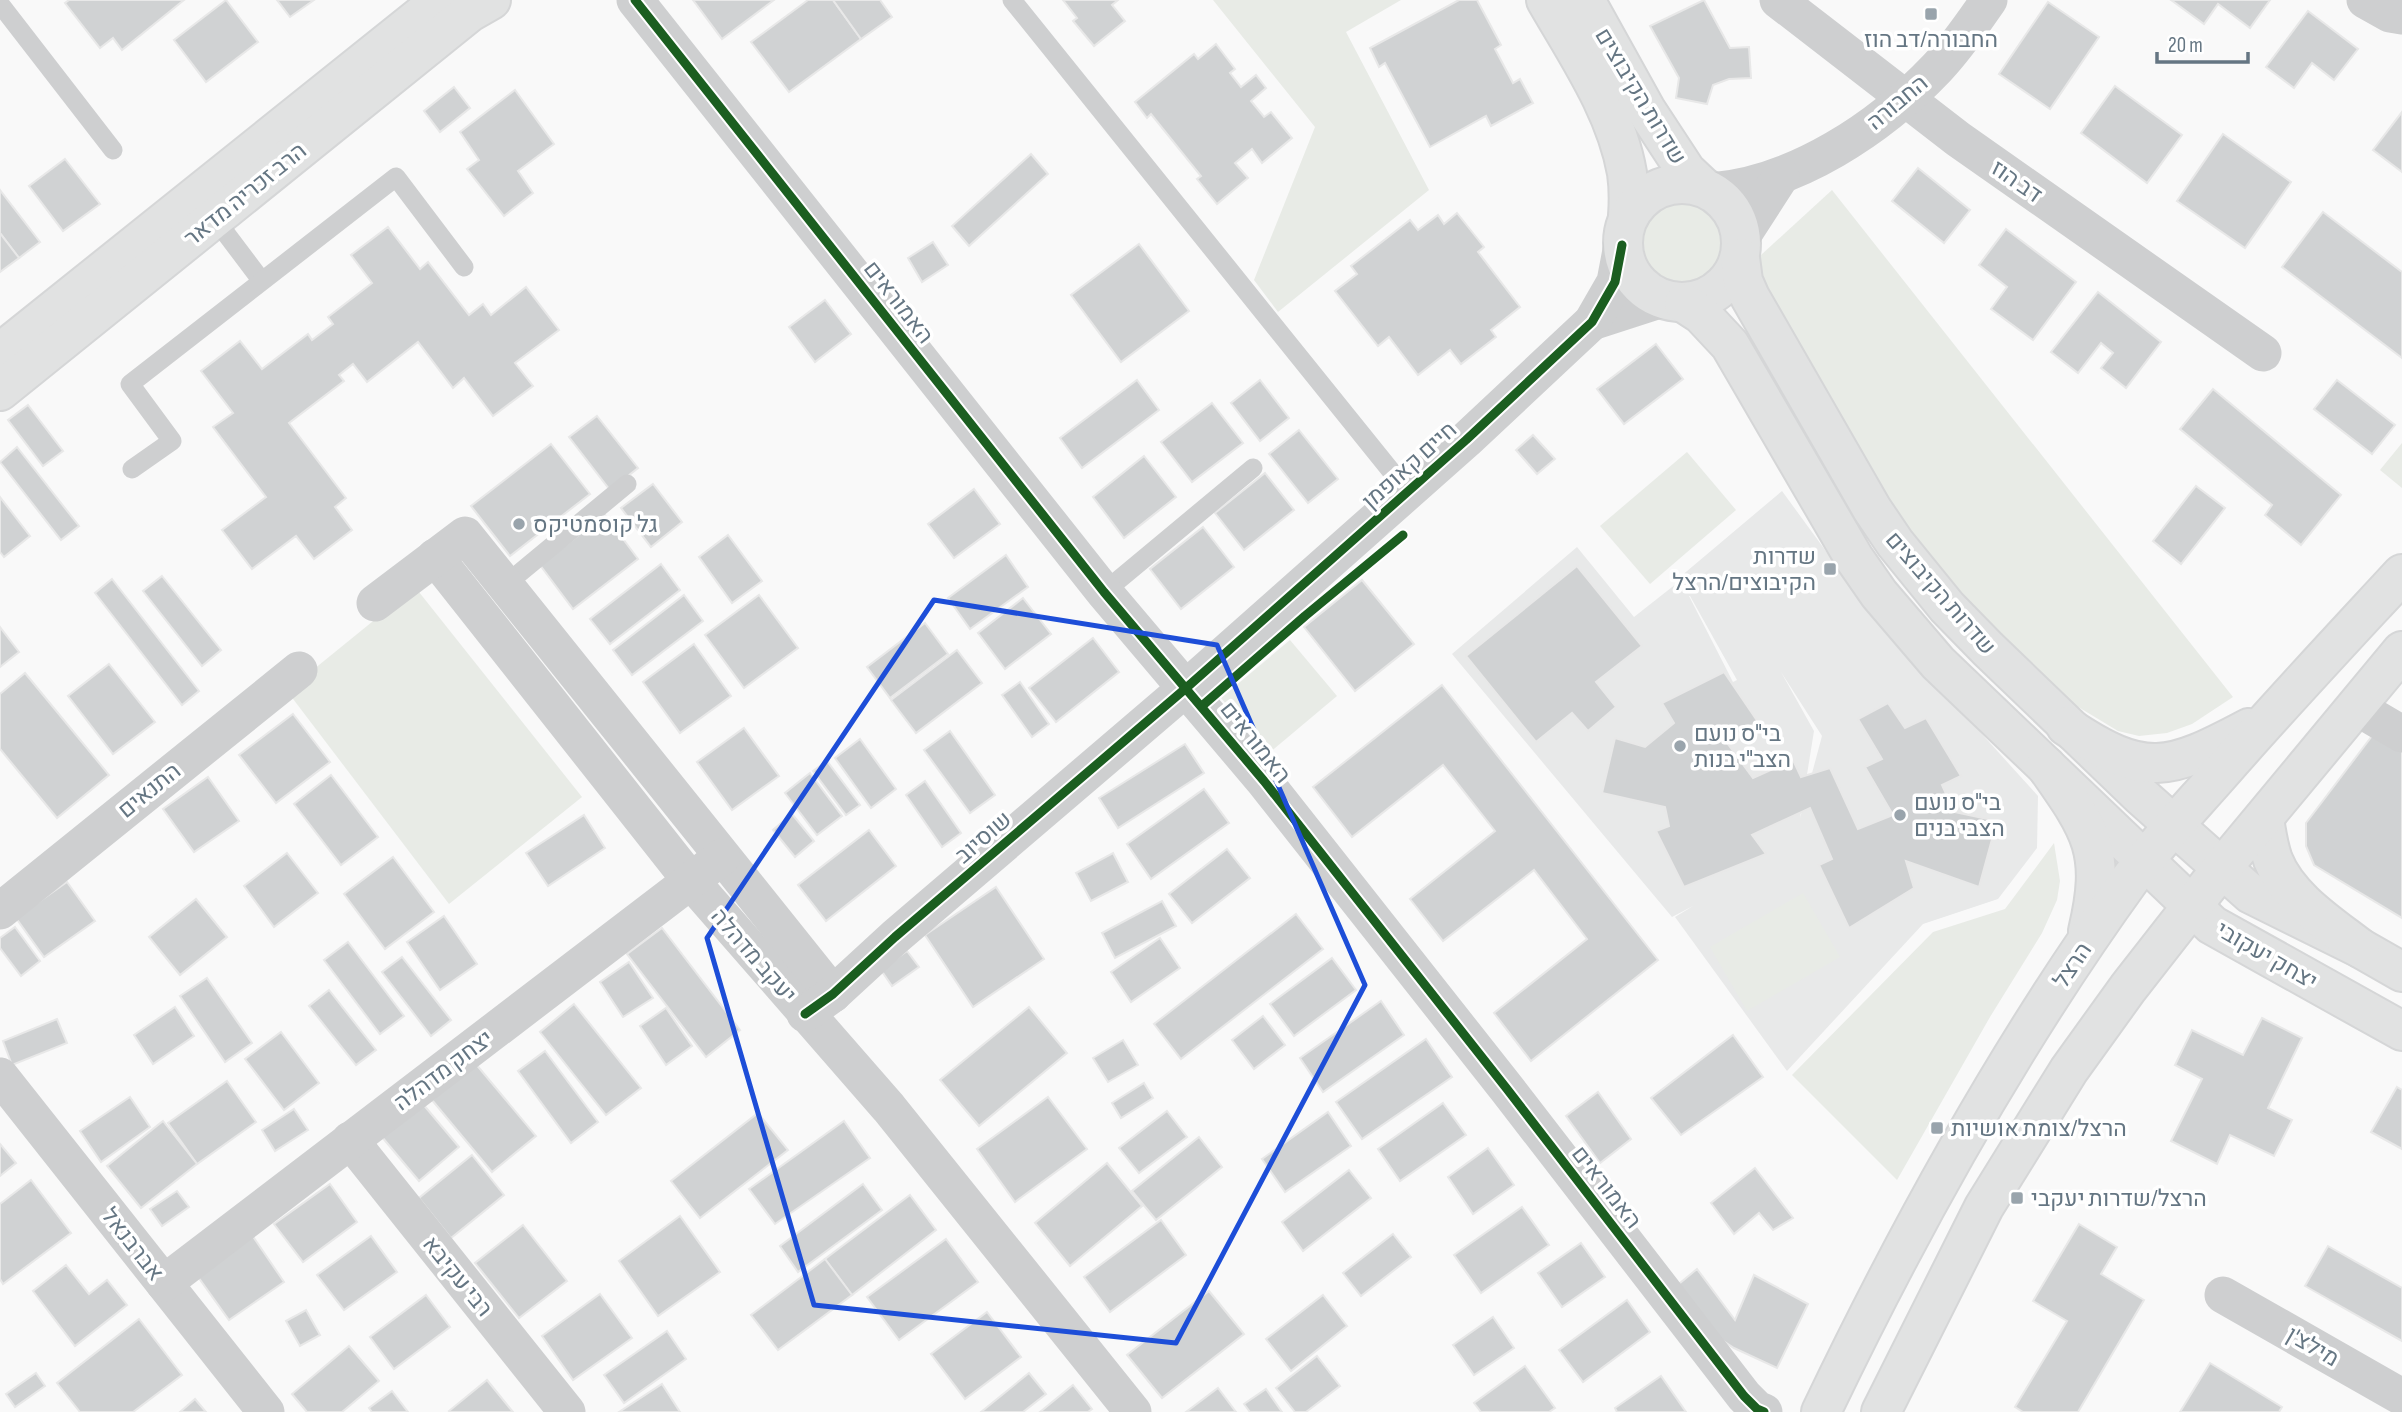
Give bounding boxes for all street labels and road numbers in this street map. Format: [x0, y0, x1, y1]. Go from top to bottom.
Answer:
street label: שדרות הקיבוצים [1588, 23, 1692, 170]
street label: החבורה [1861, 69, 1934, 136]
street label: הרב זכריה מדאר [179, 137, 312, 253]
street label: דב הוז [1985, 154, 2047, 209]
street label: האמוראים [857, 256, 939, 350]
street label: חיים קאופמן [1357, 416, 1463, 515]
street label: שדרות הקיבוצים [1879, 526, 2001, 661]
street label: האמוראים [1214, 696, 1297, 789]
street label: התנאים [113, 757, 187, 824]
street label: שוסיוב [950, 806, 1018, 870]
street label: יעקב מדהלה [705, 903, 802, 1009]
street label: יצחק יעקובי [2211, 916, 2322, 996]
street label: הרצל [2047, 937, 2098, 994]
street label: יצחק מדהלה [389, 1024, 499, 1117]
street label: האמוראים [1565, 1141, 1647, 1235]
street label: אברבנאל [95, 1202, 169, 1287]
street label: רבי עקיבא [416, 1231, 498, 1323]
street label: מילצ'ן [2281, 1321, 2344, 1373]

